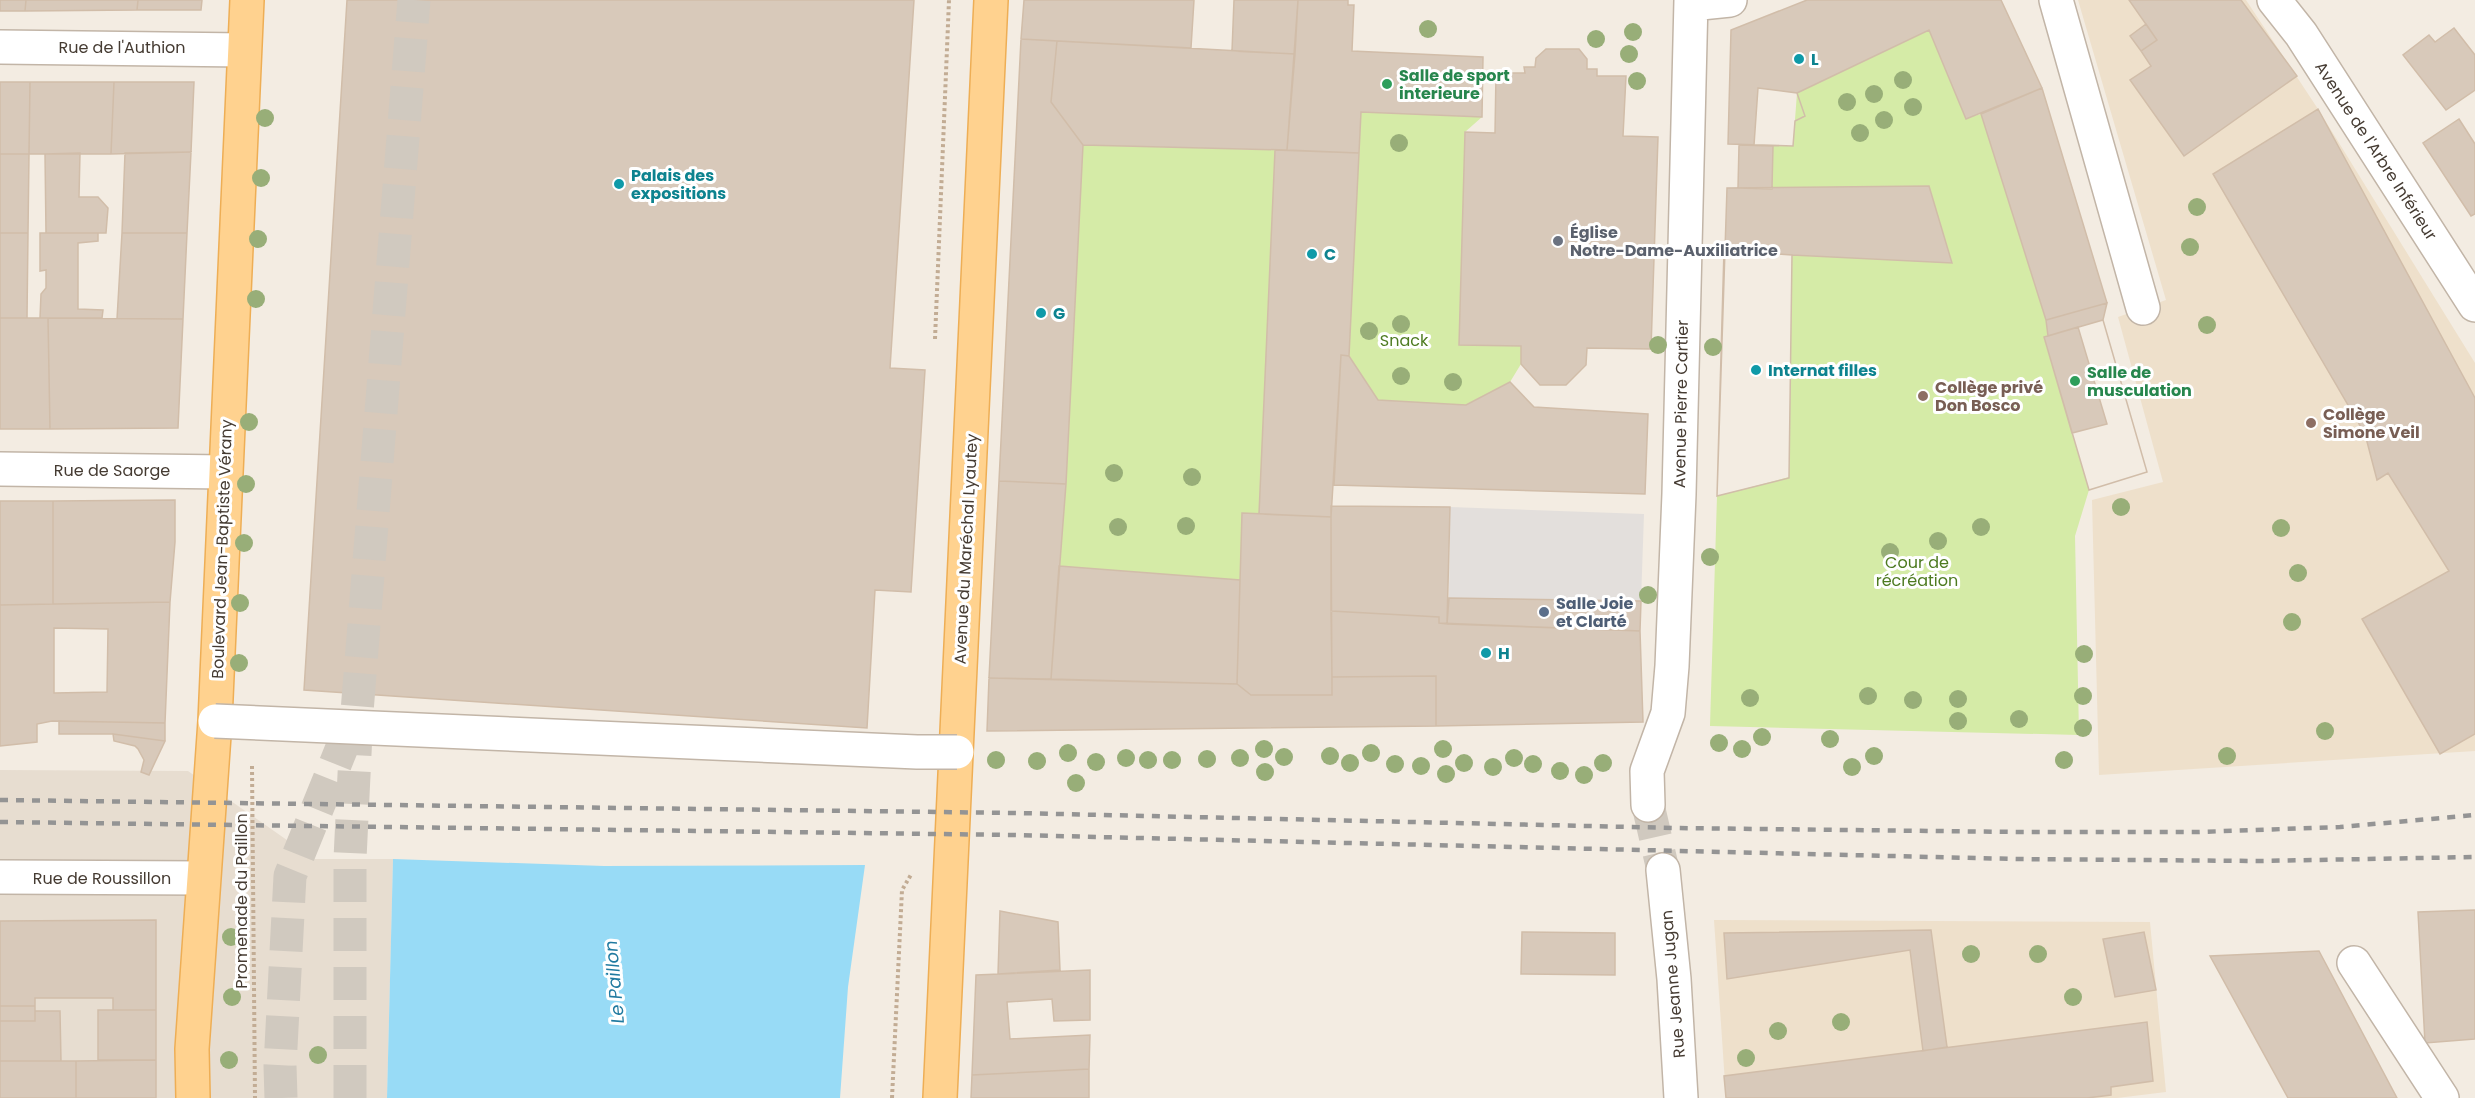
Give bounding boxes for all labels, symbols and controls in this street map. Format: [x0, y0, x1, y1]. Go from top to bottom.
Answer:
street label: Rue de l'Authion [58, 36, 186, 59]
place label: L [1811, 48, 1819, 71]
marker: L [1792, 52, 1806, 66]
street label: Avenue de l'Arbre Inférieur [2309, 57, 2443, 245]
place label: Salle de sport interieure [1399, 64, 1510, 105]
marker: Salle de sport interieure [1380, 77, 1394, 91]
place label: Palais des expositions [631, 164, 726, 205]
marker: Palais des expositions [612, 177, 626, 191]
place label: Église Notre-Dame-Auxiliatrice [1570, 221, 1778, 262]
marker: Église Notre-Dame-Auxiliatrice [1551, 234, 1565, 248]
place label: C [1324, 243, 1336, 266]
marker: C [1305, 247, 1319, 261]
place label: G [1053, 302, 1065, 325]
marker: G [1034, 306, 1048, 320]
street label: Avenue Pierre Cartier [1668, 320, 1694, 488]
park label: Snack [1380, 329, 1429, 352]
place label: Internat filles [1768, 359, 1877, 382]
place label: Salle de musculation [2087, 361, 2192, 402]
marker: Internat filles [1749, 363, 1763, 377]
marker: Salle de musculation [2068, 374, 2082, 388]
place label: Collège privé Don Bosco [1935, 376, 2043, 417]
marker: Collège privé Don Bosco [1916, 389, 1930, 403]
place label: Collège Simone Veil [2323, 403, 2420, 444]
marker: Collège Simone Veil [2304, 416, 2318, 430]
street label: Boulevard Jean-Baptiste Vérany [206, 419, 238, 679]
street label: Avenue du Maréchal Lyautey [948, 433, 984, 665]
street label: Rue de Saorge [54, 459, 170, 482]
park label: Cour de récréation [1876, 551, 1958, 592]
place label: Salle Joie et Clarté [1556, 592, 1634, 633]
marker: Salle Joie et Clarté [1537, 605, 1551, 619]
place label: H [1498, 642, 1510, 665]
marker: H [1479, 646, 1493, 660]
street label: Promenade du Paillon [230, 813, 253, 989]
street label: Rue de Roussillon [33, 867, 171, 890]
street label: Rue Jeanne Jugan [1655, 909, 1691, 1059]
water label: Le Paillon [598, 939, 630, 1025]

